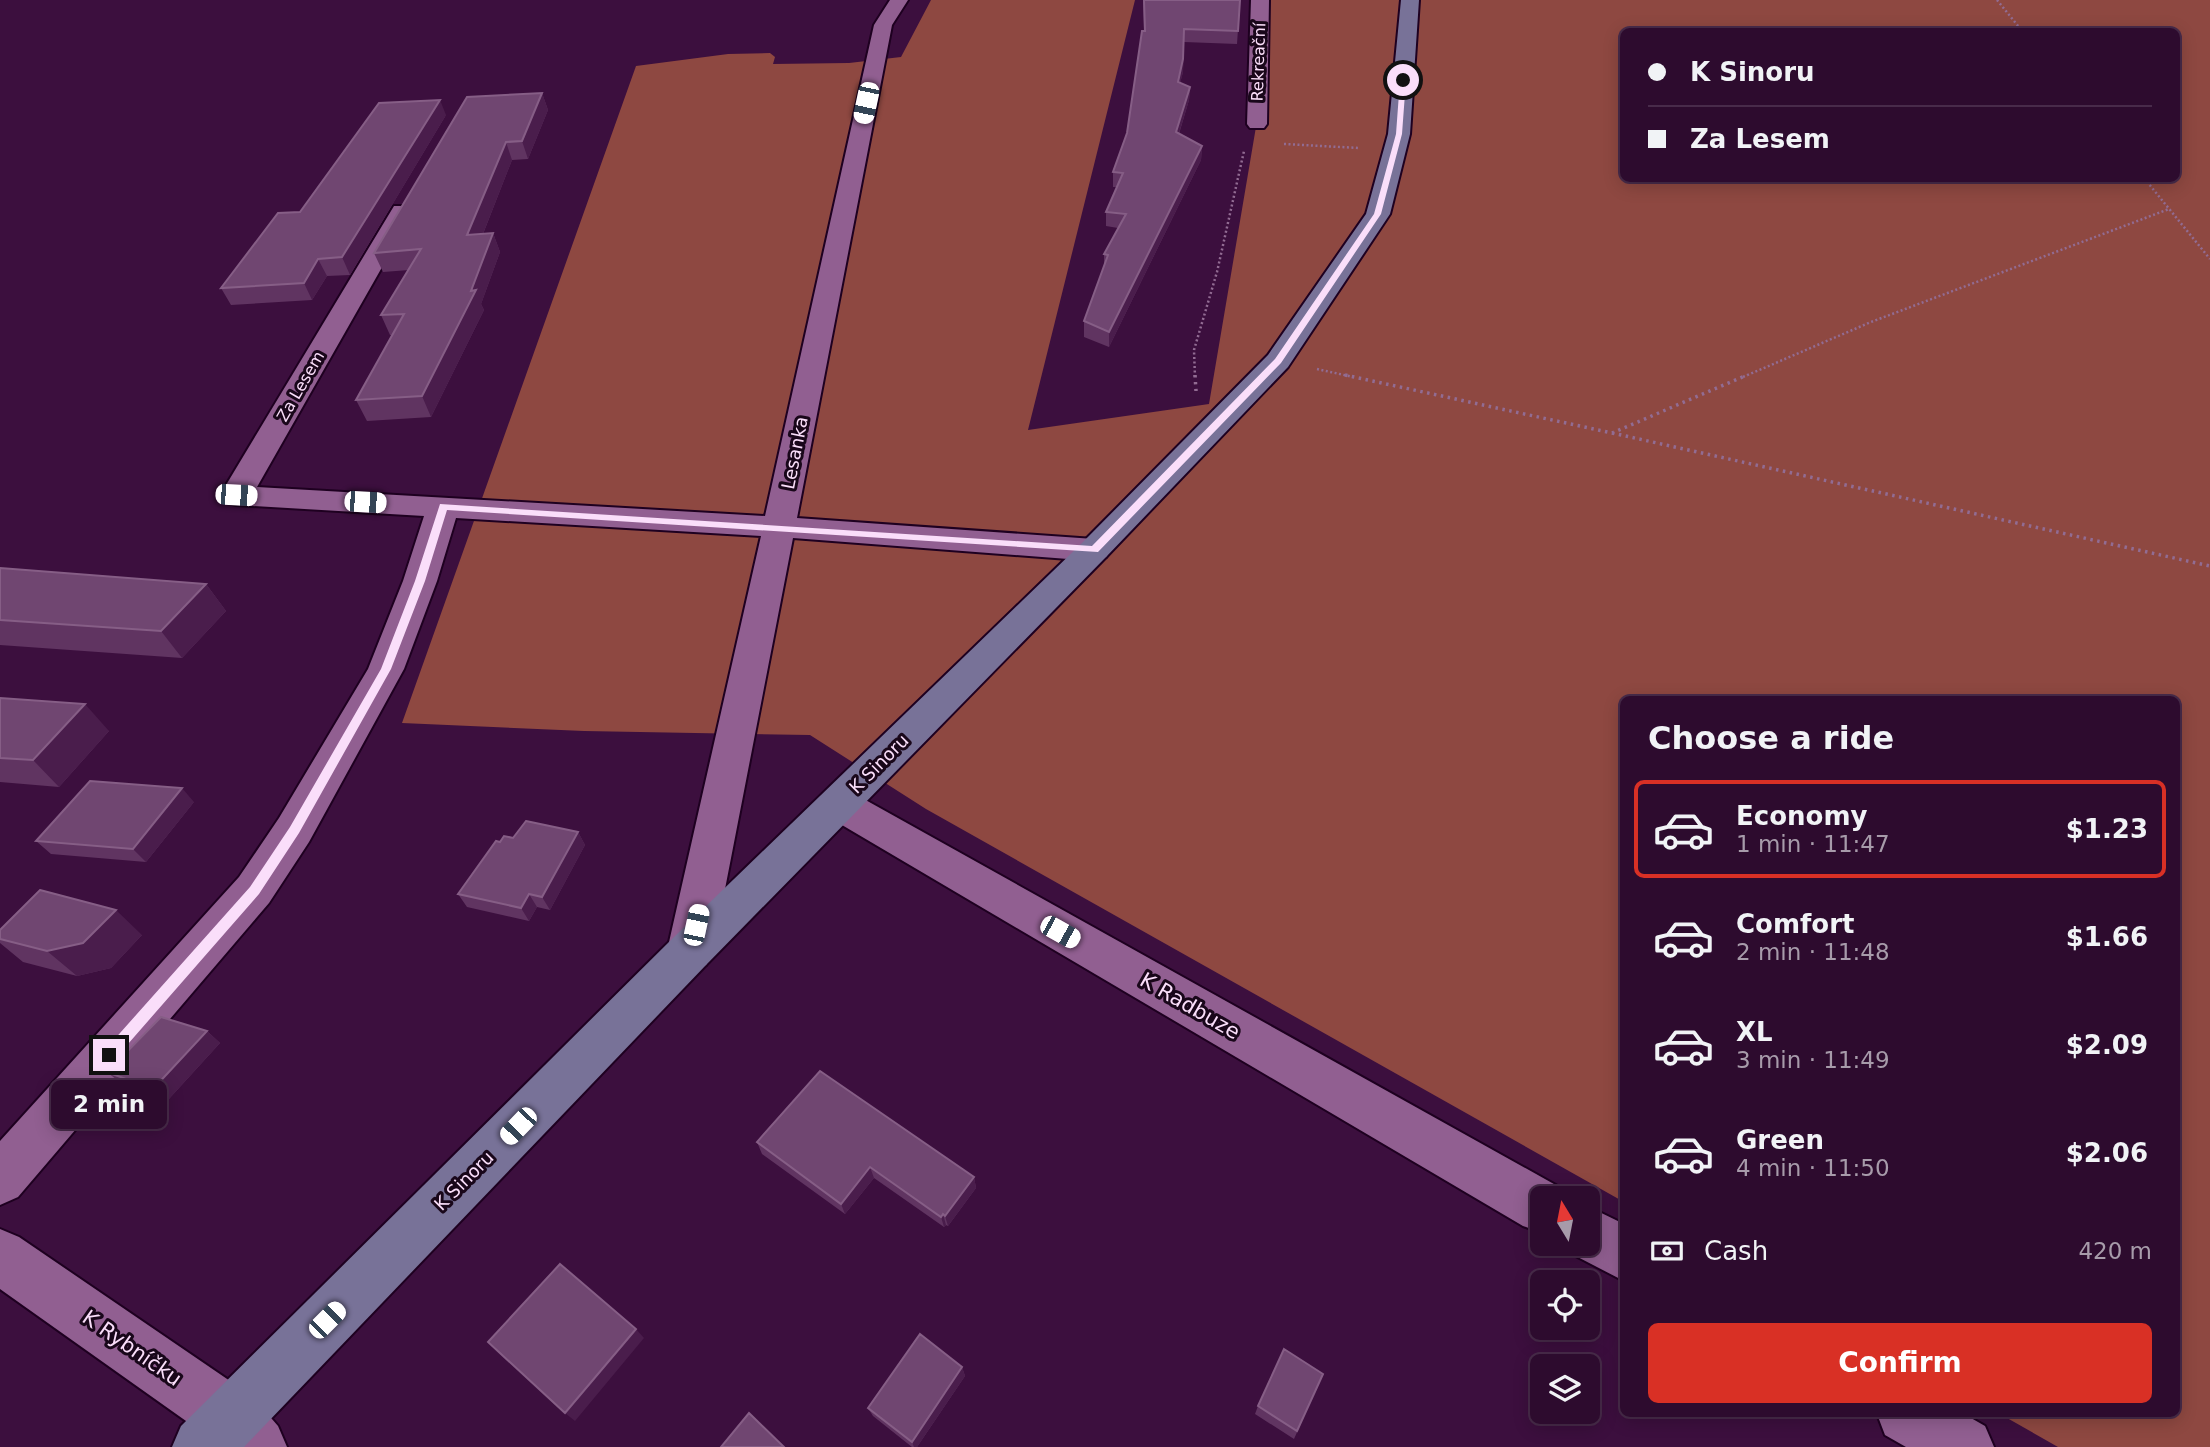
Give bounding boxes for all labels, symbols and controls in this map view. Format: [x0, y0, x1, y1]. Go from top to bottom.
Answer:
street label: Rekreační [1248, 22, 1269, 102]
text: K Sinoru [1690, 57, 1815, 87]
route start [1387, 64, 1419, 96]
car [852, 80, 881, 126]
text: Za Lesem [1690, 124, 1830, 154]
street label: Za Lesem [273, 348, 328, 425]
street label: Lesanka [777, 415, 812, 491]
car [215, 483, 258, 507]
car [344, 490, 387, 514]
text: Choose a ride [1648, 719, 1894, 757]
street label: K Sinoru [845, 730, 913, 798]
icon: car [1652, 798, 1715, 861]
text: Economy [1736, 801, 1867, 831]
text: $1.23 [2066, 814, 2148, 844]
text: 1 min · 11:47 [1736, 831, 1890, 857]
car [682, 902, 711, 948]
icon: car [1652, 906, 1715, 969]
text: Comfort [1736, 909, 1854, 939]
car [1037, 913, 1084, 951]
text: $1.66 [2066, 922, 2148, 952]
text: 2 min · 11:48 [1736, 939, 1890, 965]
street label: K Radbuze [1136, 968, 1244, 1044]
icon: car [1652, 1014, 1715, 1077]
text: XL [1736, 1017, 1773, 1047]
text: $2.09 [2066, 1030, 2148, 1060]
route end [93, 1039, 125, 1071]
text: 3 min · 11:49 [1736, 1047, 1890, 1073]
callout: 2 min [51, 1080, 167, 1128]
text: 2 min [73, 1091, 145, 1117]
car [496, 1104, 541, 1148]
icon: car [1652, 1122, 1715, 1185]
text: Green [1736, 1125, 1824, 1155]
text: $2.06 [2066, 1138, 2148, 1168]
street label: K Sinoru [430, 1147, 498, 1215]
text: 4 min · 11:50 [1736, 1155, 1890, 1181]
north arrow [1530, 1186, 1600, 1256]
map controls [1530, 1186, 1600, 1424]
icon: cash [1648, 1232, 1686, 1270]
text: Cash [1704, 1236, 1768, 1266]
text: 420 m [2078, 1238, 2152, 1264]
button: locate [1530, 1270, 1600, 1340]
car [305, 1298, 350, 1342]
street label: K Rybníčku [78, 1305, 186, 1391]
button: Confirm [1648, 1323, 2152, 1403]
button: layers [1530, 1354, 1600, 1424]

